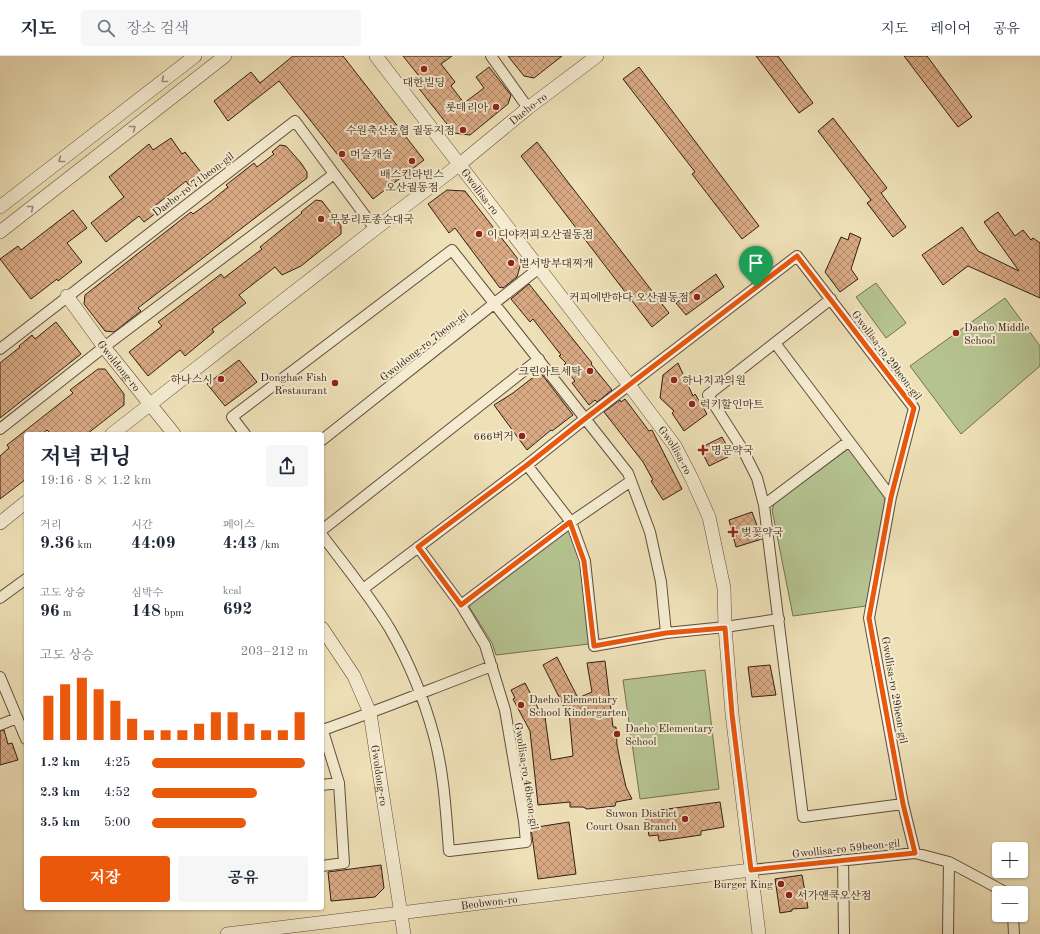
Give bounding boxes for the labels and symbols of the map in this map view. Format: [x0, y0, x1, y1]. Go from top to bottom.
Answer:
marker: 대한빌딩 [419, 64, 429, 74]
one-way arrow [161, 75, 168, 82]
place label: 대한빌딩 [403, 76, 445, 89]
street label: Daeho-ro [508, 92, 550, 128]
place label: 롯데리아 [445, 102, 488, 114]
marker: 롯데리아 [491, 102, 501, 112]
place label: 수원축산농협 궐동지점 [346, 124, 455, 137]
marker: 수원축산농협 궐동지점 [458, 125, 468, 135]
one-way arrow [129, 126, 136, 133]
place label: 머슬캐슬 [350, 148, 393, 161]
marker: 머슬캐슬 [337, 149, 347, 159]
street label: Daeho-ro 71beon-gil [151, 151, 237, 219]
one-way arrow [58, 155, 65, 162]
marker: 배스킨라빈스 오산궐동점 [407, 156, 417, 166]
street label: Gwollisa-ro [458, 167, 500, 217]
place label: 배스킨라빈스 오산궐동점 [380, 169, 444, 194]
one-way arrow [26, 206, 33, 213]
place label: 무봉리토종순대국 [329, 213, 414, 226]
marker: 무봉리토종순대국 [316, 214, 326, 224]
marker: 이디야커피오산궐동점 [474, 229, 484, 239]
place label: 이디야커피오산궐동점 [487, 229, 593, 241]
pin [739, 246, 773, 287]
marker: 벌서방부대찌개 [506, 258, 516, 268]
place label: 벌서방부대찌개 [519, 258, 593, 270]
place label: 커피에반하다 오산궐동점 [569, 292, 689, 304]
marker: 커피에반하다 오산궐동점 [692, 292, 702, 302]
street label: Gwoldong-ro 7beon-gil [379, 308, 471, 384]
street label: Gwollisa-ro 29beon-gil [849, 309, 923, 403]
place label: Daeho Middle School [964, 323, 1029, 347]
marker: Daeho Middle School [951, 328, 961, 338]
street label: Gwoldong-ro [94, 339, 141, 394]
place label: 크린아트세탁 [518, 366, 582, 378]
marker: 크린아트세탁 [585, 366, 595, 376]
place label: Donghae Fish Restaurant [260, 373, 327, 397]
place label: 하나스시 [170, 374, 213, 386]
marker: 하나스시 [216, 374, 226, 384]
marker: 하나치과의원 [669, 375, 679, 385]
place label: 하나치과의원 [682, 375, 746, 387]
marker: Donghae Fish Restaurant [330, 378, 340, 388]
marker: 럭키할인마트 [687, 399, 697, 409]
place label: 럭키할인마트 [700, 399, 764, 411]
street label: Gwollisa-ro [655, 425, 693, 477]
place label: 666버거 [474, 431, 514, 443]
marker: 666버거 [517, 431, 527, 441]
marker: 명문약국 [698, 445, 708, 455]
place label: 명문약국 [711, 445, 754, 457]
marker: 벚꽃약국 [728, 527, 738, 537]
place label: 벚꽃약국 [741, 527, 784, 539]
street label: Gwollisa-ro 29beon-gil [879, 636, 908, 745]
place label: Daeho Elementary School Kindergarten [529, 695, 627, 719]
marker: Daeho Elementary School Kindergarten [516, 700, 526, 710]
street label: Gwollisa-ro 46beon-gil [512, 722, 539, 831]
place label: Daeho Elementary School [625, 724, 714, 748]
marker: Daeho Elementary School [612, 729, 622, 739]
street label: Gwoldong-ro [368, 744, 388, 807]
place label: Suwon District Court Osan Branch [586, 809, 677, 833]
marker: Suwon District Court Osan Branch [680, 814, 690, 824]
street label: Gwollisa-ro 59beon-gil [792, 838, 901, 861]
marker: Burger King [776, 879, 786, 889]
place label: Burger King [713, 880, 773, 891]
marker: 서가앤쿡오산점 [784, 890, 794, 900]
place label: 서가앤쿡오산점 [797, 890, 871, 902]
street label: Beobwon-ro [460, 895, 518, 912]

